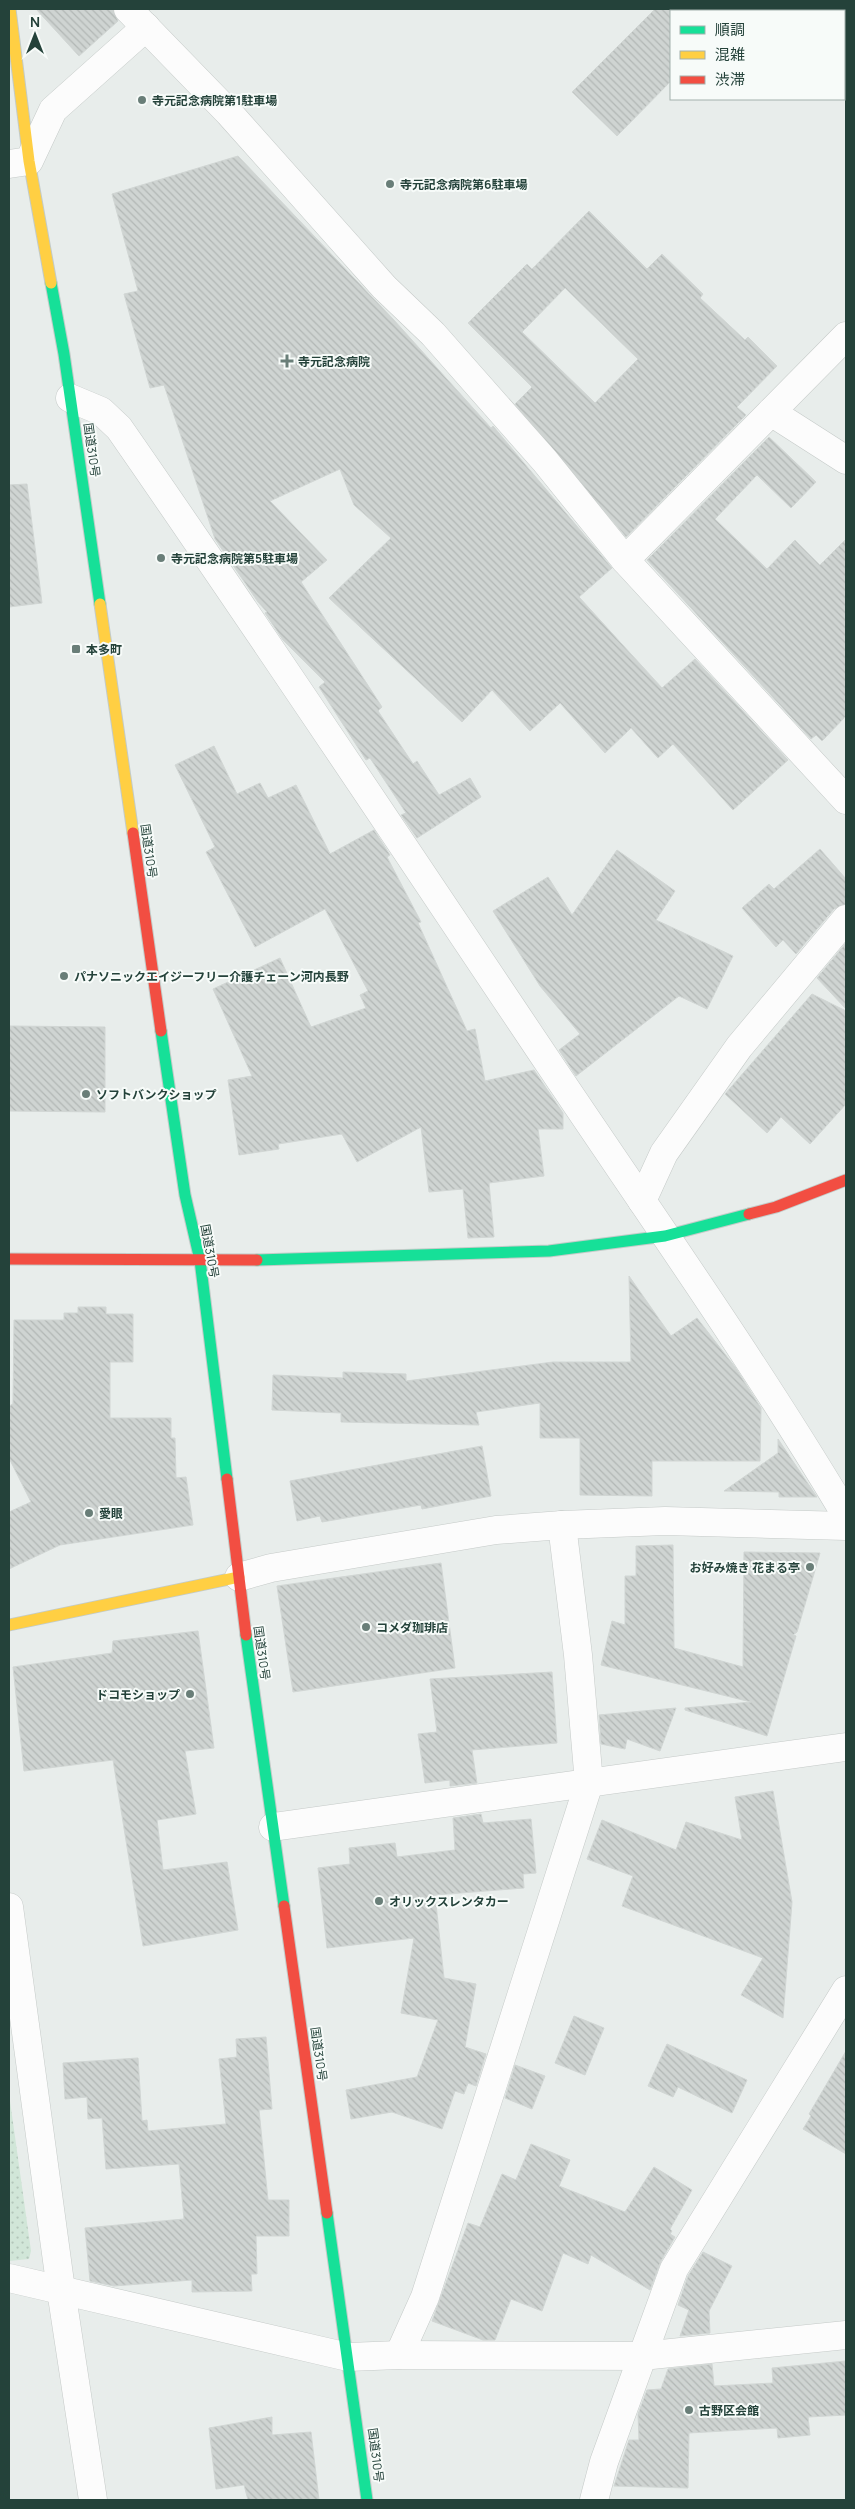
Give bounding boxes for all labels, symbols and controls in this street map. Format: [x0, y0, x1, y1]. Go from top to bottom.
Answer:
north arrow [10, 10, 60, 60]
legend [670, 10, 845, 100]
text: N [30, 12, 40, 31]
text: 順調 [715, 19, 745, 40]
text: 混雑 [715, 44, 745, 65]
text: 渋滞 [715, 69, 745, 90]
place label: 寺元記念病院第1駐車場 [152, 92, 277, 109]
marker: 寺元記念病院第1駐車場 [136, 94, 148, 106]
place label: 寺元記念病院第6駐車場 [400, 176, 527, 193]
marker: 寺元記念病院第6駐車場 [384, 178, 396, 190]
place label: 寺元記念病院 [298, 353, 370, 370]
marker: 寺元記念病院 [280, 354, 294, 368]
street label: 国道310号 [80, 422, 104, 478]
place label: 寺元記念病院第5駐車場 [171, 550, 298, 567]
marker: 寺元記念病院第5駐車場 [155, 552, 167, 564]
place label: 本多町 [86, 641, 122, 658]
marker: 本多町 [70, 643, 82, 655]
street label: 国道310号 [137, 823, 161, 879]
place label: パナソニックエイジーフリー介護チェーン河内長野 [74, 968, 349, 985]
marker: パナソニックエイジーフリー介護チェーン河内長野 [58, 970, 70, 982]
place label: ソフトバンクショップ [96, 1086, 217, 1103]
marker: ソフトバンクショップ [80, 1088, 92, 1100]
street label: 国道310号 [197, 1223, 223, 1279]
place label: 愛眼 [99, 1505, 123, 1522]
marker: 愛眼 [83, 1507, 95, 1519]
place label: お好み焼き 花まる亭 [690, 1559, 800, 1576]
marker: お好み焼き 花まる亭 [804, 1561, 816, 1573]
place label: コメダ珈琲店 [376, 1619, 448, 1636]
marker: コメダ珈琲店 [360, 1621, 372, 1633]
street label: 国道310号 [250, 1625, 274, 1681]
place label: ドコモショップ [96, 1686, 180, 1703]
marker: ドコモショップ [184, 1688, 196, 1700]
place label: オリックスレンタカー [389, 1893, 509, 1910]
marker: オリックスレンタカー [373, 1895, 385, 1907]
street label: 国道310号 [307, 2026, 331, 2082]
place label: 古野区会館 [699, 2402, 759, 2419]
marker: 古野区会館 [683, 2404, 695, 2416]
street label: 国道310号 [364, 2427, 388, 2483]

